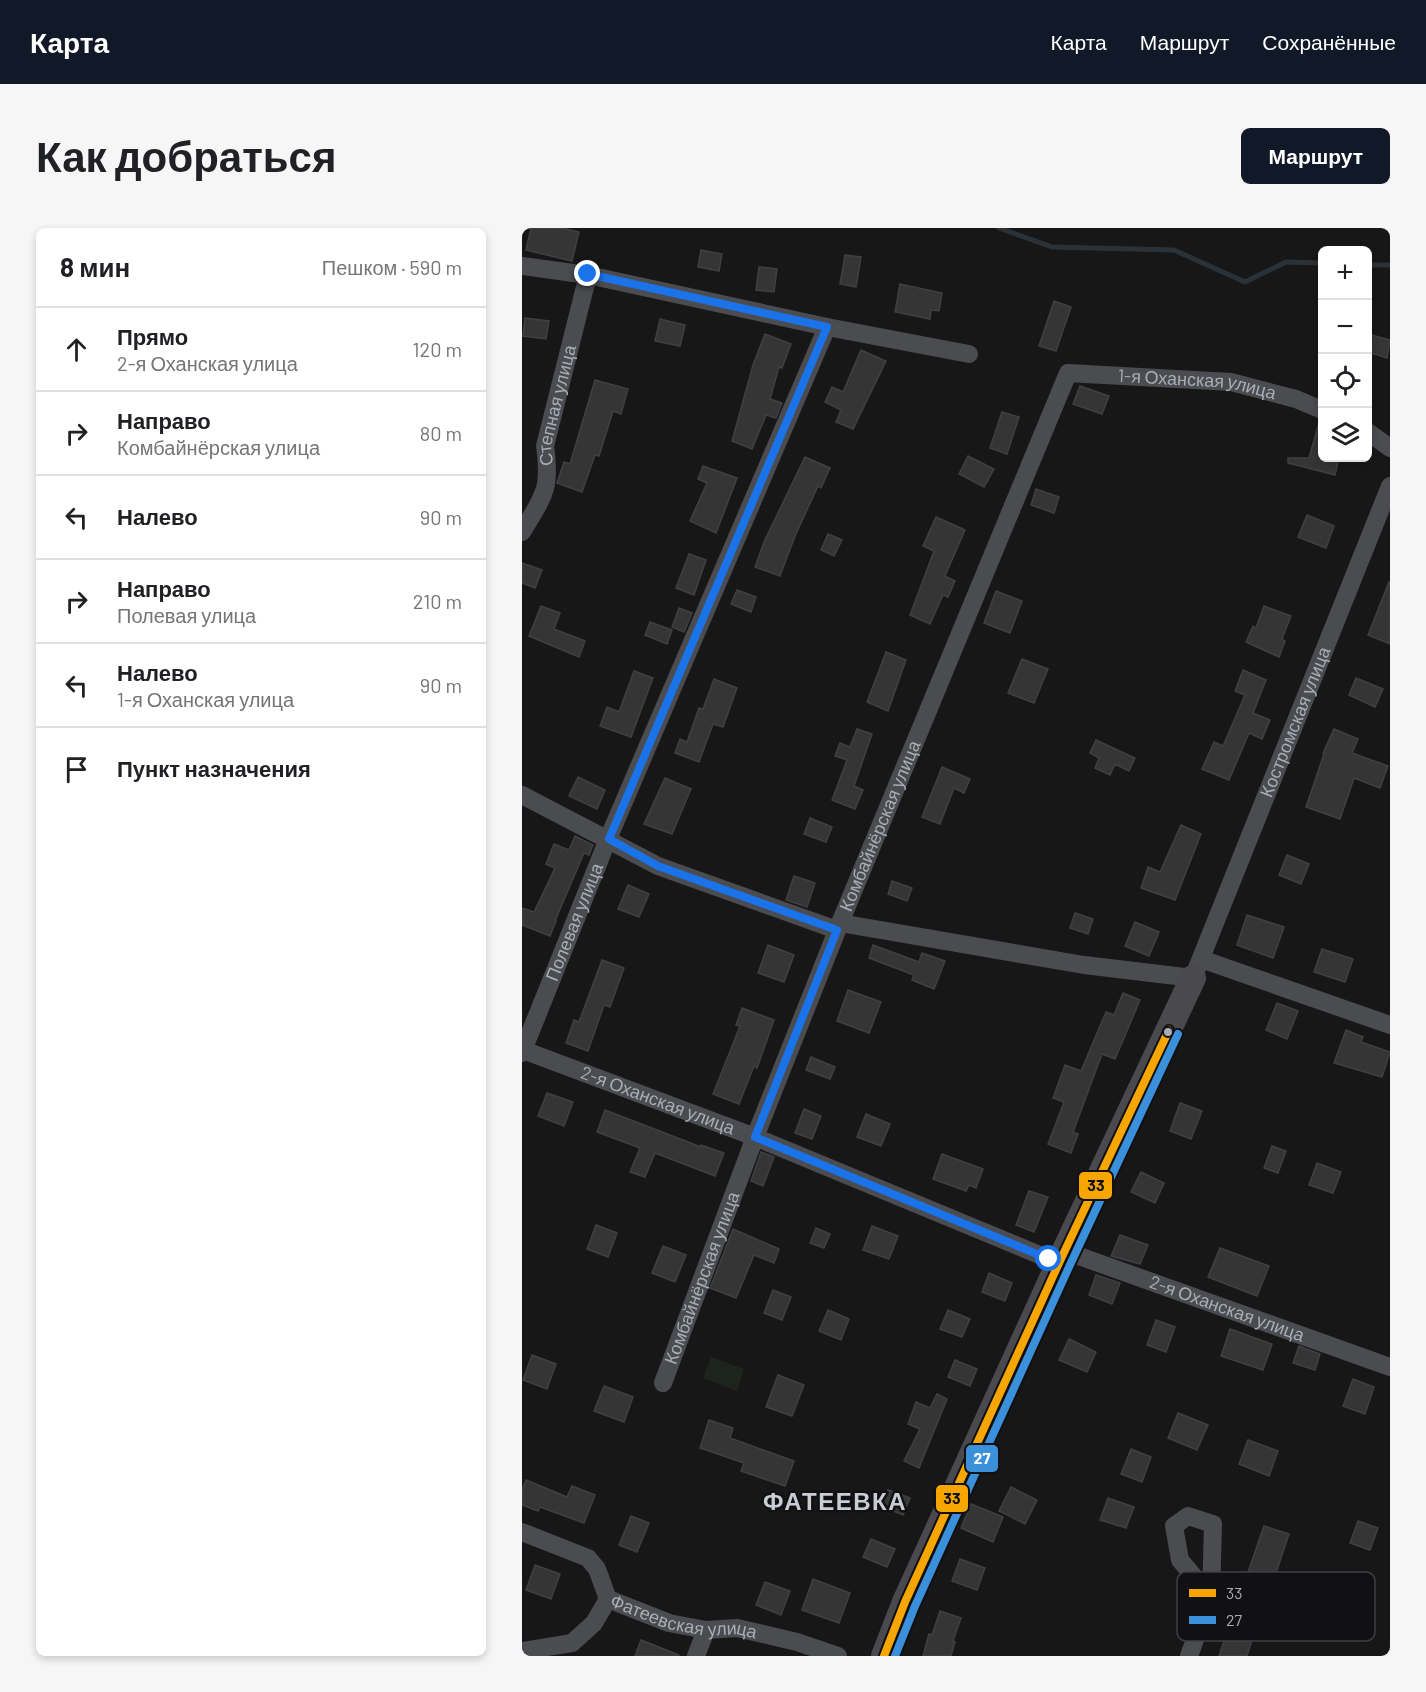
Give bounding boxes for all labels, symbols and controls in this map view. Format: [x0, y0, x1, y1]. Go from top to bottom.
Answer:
text: Карта [30, 25, 109, 59]
text: Карта [1051, 29, 1107, 54]
text: Маршрут [1140, 29, 1229, 54]
text: Сохранённые [1262, 29, 1396, 54]
button: Маршрут [1241, 128, 1390, 184]
text: Как добраться [36, 130, 336, 180]
map controls [1318, 246, 1372, 462]
button: + [1318, 246, 1372, 300]
text: 8 мин [60, 251, 130, 282]
text: Пешком · 590 m [322, 255, 462, 279]
route end [574, 260, 600, 286]
button: − [1318, 300, 1372, 354]
text: Прямо [117, 323, 188, 349]
icon: ahead [60, 333, 93, 366]
text: 120 m [412, 337, 462, 361]
street label: Степная улица [533, 342, 580, 467]
text: 2-я Оханская улица [117, 351, 298, 375]
button: locate [1318, 354, 1372, 408]
street label: 1-я Оханская улица [1117, 364, 1280, 404]
text: Направо [117, 407, 211, 433]
button: layers [1318, 408, 1372, 462]
icon: right [60, 417, 93, 450]
text: 80 m [420, 421, 462, 445]
text: Комбайнёрская улица [117, 435, 320, 459]
icon: left [60, 501, 93, 534]
text: Налево [117, 503, 198, 529]
text: 90 m [420, 505, 462, 529]
text: Направо [117, 575, 211, 601]
icon: right [60, 585, 93, 618]
text: 210 m [413, 589, 462, 613]
text: Полевая улица [117, 603, 256, 627]
street label: Костромская улица [1255, 642, 1335, 800]
text: Налево [117, 659, 198, 685]
icon: left [60, 669, 93, 702]
text: 90 m [420, 673, 462, 697]
text: 1-я Оханская улица [117, 687, 294, 711]
street label: Комбайнёрская улица [834, 736, 925, 914]
icon: arrive [60, 753, 93, 786]
text: Пункт назначения [117, 755, 311, 781]
street label: Полевая улица [540, 859, 608, 984]
unlabelled marker [1162, 1026, 1174, 1038]
street label: 2-я Оханская улица [578, 1061, 739, 1139]
line badge: 33 [1078, 1171, 1113, 1200]
text: 33 [1087, 1175, 1105, 1194]
street label: Комбайнёрская улица [659, 1187, 744, 1367]
route start [1035, 1245, 1061, 1271]
street label: 2-я Оханская улица [1147, 1270, 1309, 1346]
line badge: 27 [965, 1444, 999, 1473]
text: 27 [974, 1448, 991, 1467]
line badge: 33 [935, 1484, 969, 1513]
district label: ФАТЕЕВКА [763, 1486, 907, 1515]
text: 33 [943, 1488, 961, 1507]
legend [1177, 1572, 1375, 1641]
text: 33 [1226, 1583, 1242, 1602]
street label: Фатеевская улица [608, 1589, 760, 1643]
text: 27 [1226, 1610, 1243, 1629]

